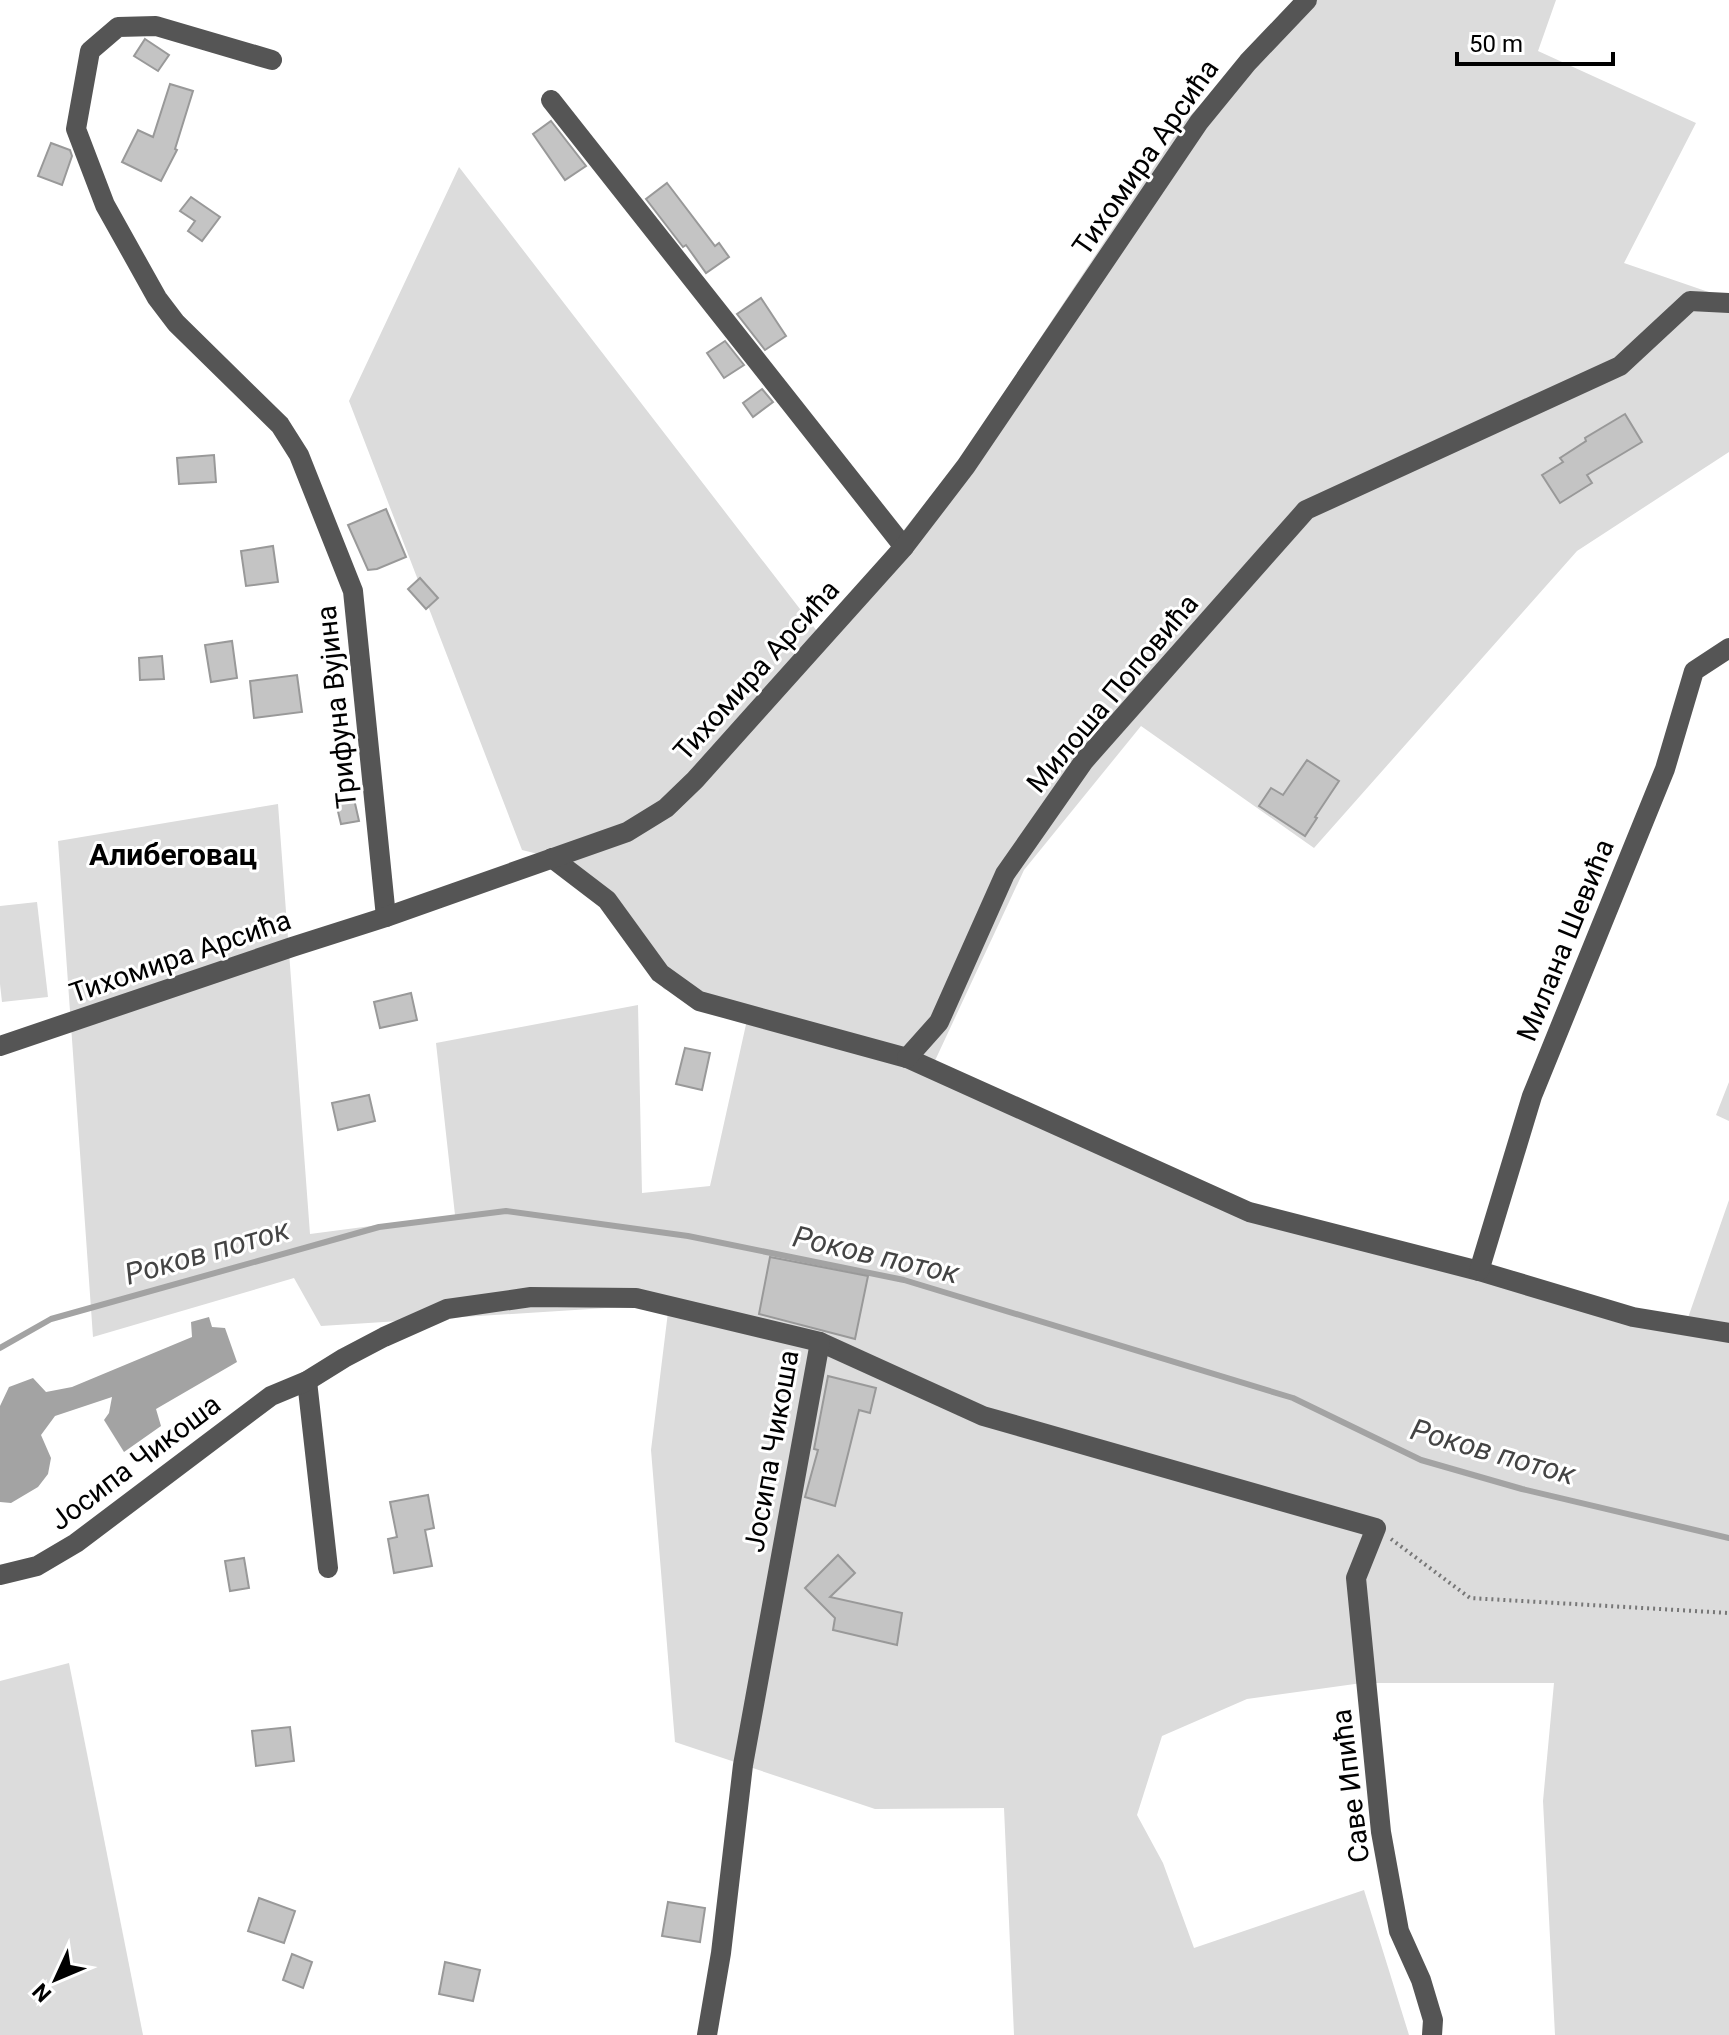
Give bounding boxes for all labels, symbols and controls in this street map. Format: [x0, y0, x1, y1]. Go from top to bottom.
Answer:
scale bar [1457, 16, 1613, 66]
text: 50 m [1469, 30, 1523, 58]
street label: Тихомира Арсића [1065, 53, 1225, 262]
street label: Тихомира Арсића [667, 573, 846, 767]
street label: Милоша Поповића [1020, 587, 1205, 799]
street label: Трифуна Вујина [309, 604, 364, 810]
street label: Милана Шевића [1510, 834, 1621, 1046]
district label: Алибеговац [89, 837, 257, 872]
street label: Тихомира Арсића [65, 903, 295, 1010]
water label: Роков поток [121, 1211, 294, 1292]
water label: Роков поток [790, 1218, 964, 1291]
street label: Јосипа Чикоша [737, 1347, 806, 1555]
street label: Јосипа Чикоша [44, 1388, 227, 1537]
water label: Роков поток [1407, 1411, 1581, 1492]
street label: Саве Ипића [1325, 1707, 1376, 1865]
north arrow [16, 1939, 96, 2019]
text: N [28, 1978, 56, 2007]

